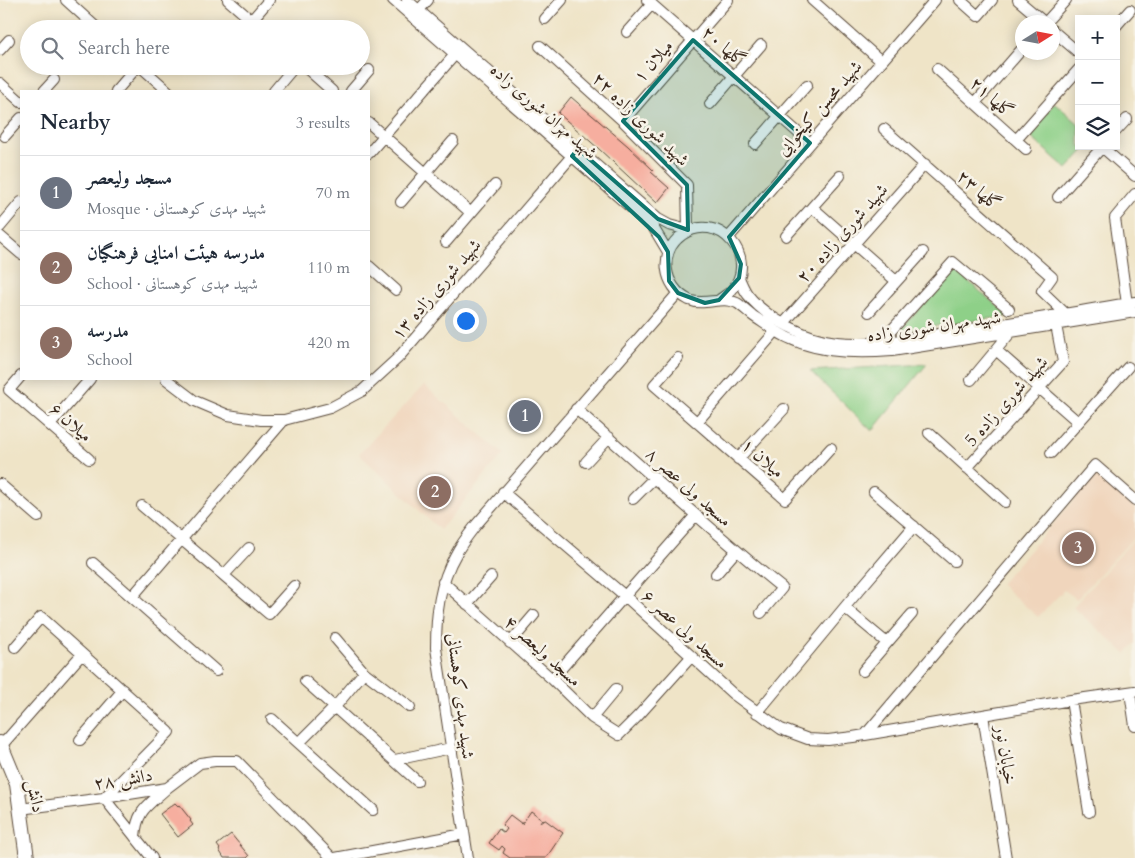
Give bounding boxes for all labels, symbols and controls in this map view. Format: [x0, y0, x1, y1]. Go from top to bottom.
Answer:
north arrow [1015, 15, 1060, 60]
map controls [1075, 15, 1120, 150]
button: + [1075, 15, 1120, 60]
search box [20, 20, 370, 75]
street label: گلها ۲۰ [696, 20, 751, 73]
icon: search [38, 34, 66, 62]
street label: میلان ۱ [628, 34, 679, 88]
text: Search here [78, 35, 170, 61]
street label: شهید محسن کیخوایی [771, 55, 868, 162]
street label: شهید مهران شوری زاده [485, 58, 603, 165]
button: − [1075, 60, 1120, 105]
street label: شهید شوری زاده ۲۲ [587, 67, 695, 172]
street label: گلها ۲۱ [964, 71, 1019, 124]
button: layers [1075, 105, 1120, 150]
text: Nearby [40, 108, 111, 137]
text: 3 results [296, 112, 350, 134]
street label: گلها ۲۳ [951, 164, 1006, 217]
text: مسجد ولیعصر [87, 165, 172, 191]
street label: شهید شوری زاده ۲۰ [791, 178, 894, 289]
text: 1 [52, 182, 60, 204]
text: 70 m [316, 182, 350, 204]
text: Mosque · شهید مهدی کوهستانی [87, 198, 266, 220]
street label: شهید شوری زاده ۱۳ [386, 234, 487, 345]
text: مدرسه هیئت امنایی فرهنگیان [87, 240, 265, 266]
text: 2 [52, 257, 60, 279]
text: 110 m [308, 257, 350, 279]
text: School · شهید مهدی کوهستانی [87, 273, 258, 295]
street label: شهید مهران شوری زاده [866, 305, 1003, 348]
your location [453, 308, 479, 334]
text: مدرسه [87, 318, 129, 344]
text: 3 [52, 332, 60, 354]
text: 420 m [308, 332, 350, 354]
text: School [87, 349, 132, 371]
street label: شهید شوری زاده 5 [959, 351, 1054, 452]
street label: میلان ۶ [44, 397, 98, 448]
pin: 1 [509, 397, 541, 435]
street label: میلان ۱ [736, 433, 790, 484]
street label: مسجد ولی عصر ۸ [640, 442, 737, 533]
pin: 2 [419, 473, 451, 511]
pin: 3 [1062, 529, 1094, 567]
street label: مسجد ولی عصر ۶ [636, 584, 733, 675]
street label: مسجد ولیعصر ۴ [499, 610, 587, 693]
street label: شهید مهدی کوهستانی [440, 632, 481, 761]
street label: خیابان نور [988, 722, 1023, 787]
street label: دانش ۲۸ [92, 763, 154, 796]
street label: دانش [20, 777, 51, 815]

